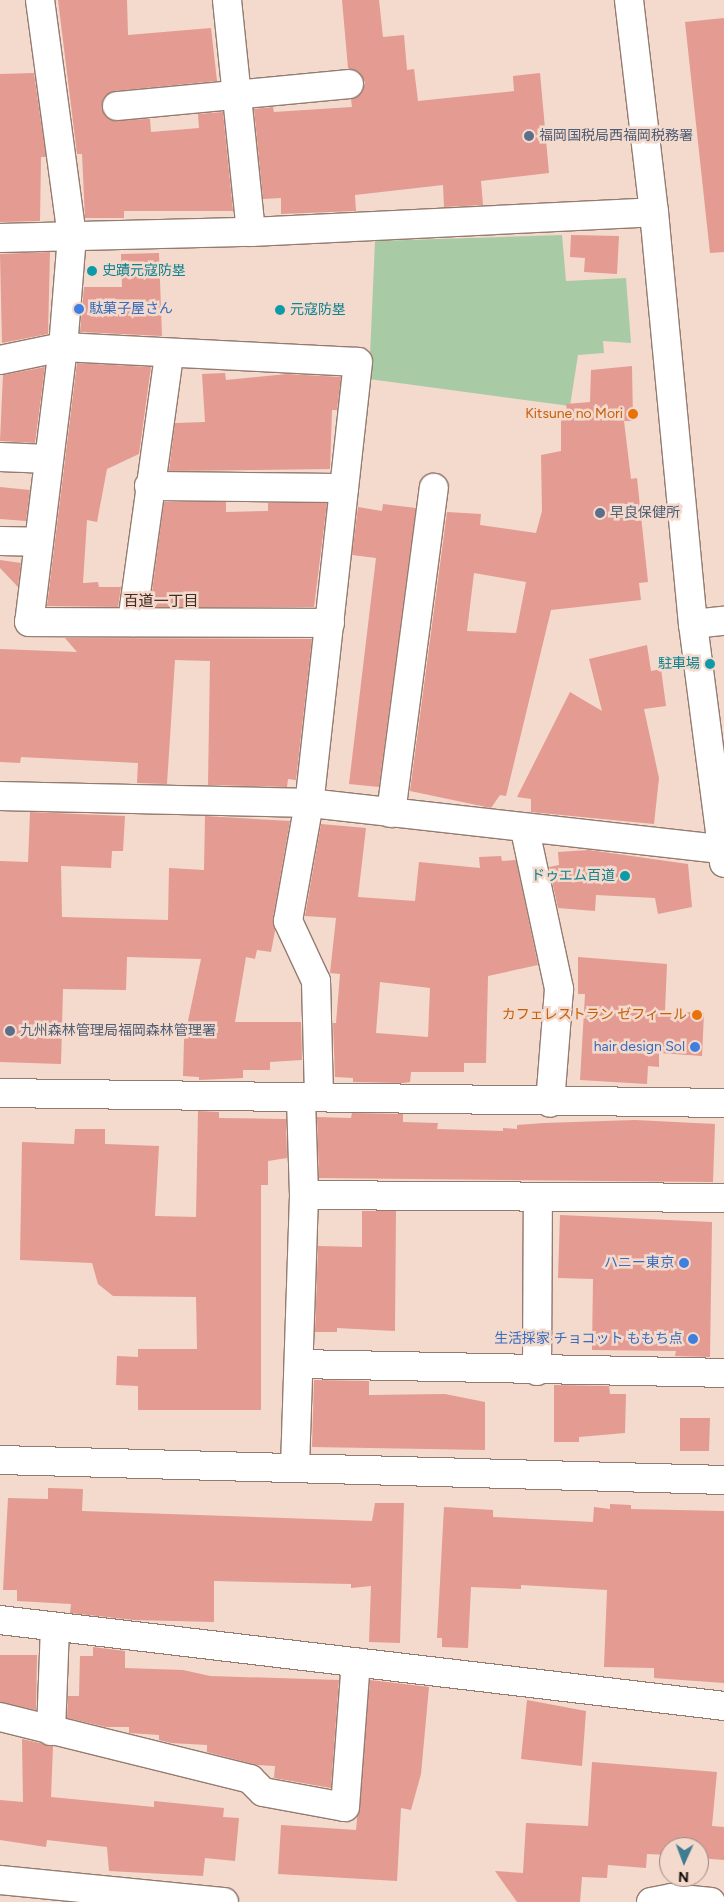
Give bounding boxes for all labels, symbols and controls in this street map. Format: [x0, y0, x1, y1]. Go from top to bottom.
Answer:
place label: 福岡国税局西福岡税務署 [539, 128, 693, 144]
marker: 福岡国税局西福岡税務署 [523, 130, 535, 142]
place label: 史蹟元寇防塁 [102, 263, 186, 279]
marker: 史蹟元寇防塁 [86, 265, 98, 277]
place label: 駄菓子屋さん [89, 301, 173, 317]
place label: 元寇防塁 [290, 302, 346, 318]
marker: 駄菓子屋さん [73, 303, 85, 315]
marker: 元寇防塁 [274, 304, 286, 316]
place label: Kitsune no Mori [525, 406, 623, 422]
marker: Kitsune no Mori [627, 408, 639, 420]
place label: 早良保健所 [610, 505, 680, 521]
marker: 早良保健所 [594, 507, 606, 519]
district label: 百道一丁目 [124, 593, 198, 611]
place label: 駐車場 [658, 656, 700, 672]
marker: 駐車場 [704, 658, 716, 670]
place label: ドゥエム百道 [531, 868, 615, 884]
marker: ドゥエム百道 [619, 870, 631, 882]
place label: カフェレストラン ゼフィール [502, 1007, 687, 1023]
marker: カフェレストラン ゼフィール [691, 1009, 703, 1021]
place label: 九州森林管理局福岡森林管理署 [20, 1023, 216, 1039]
marker: 九州森林管理局福岡森林管理署 [4, 1025, 16, 1037]
place label: hair design Sol [594, 1039, 685, 1055]
marker: hair design Sol [689, 1041, 701, 1053]
place label: ハニー東京 [604, 1255, 674, 1271]
marker: ハニー東京 [678, 1257, 690, 1269]
place label: 生活採家 チョコット ももち点 [494, 1331, 683, 1347]
marker: 生活採家 チョコット ももち点 [687, 1333, 699, 1345]
north arrow [659, 1837, 709, 1887]
text: N [678, 1868, 689, 1885]

